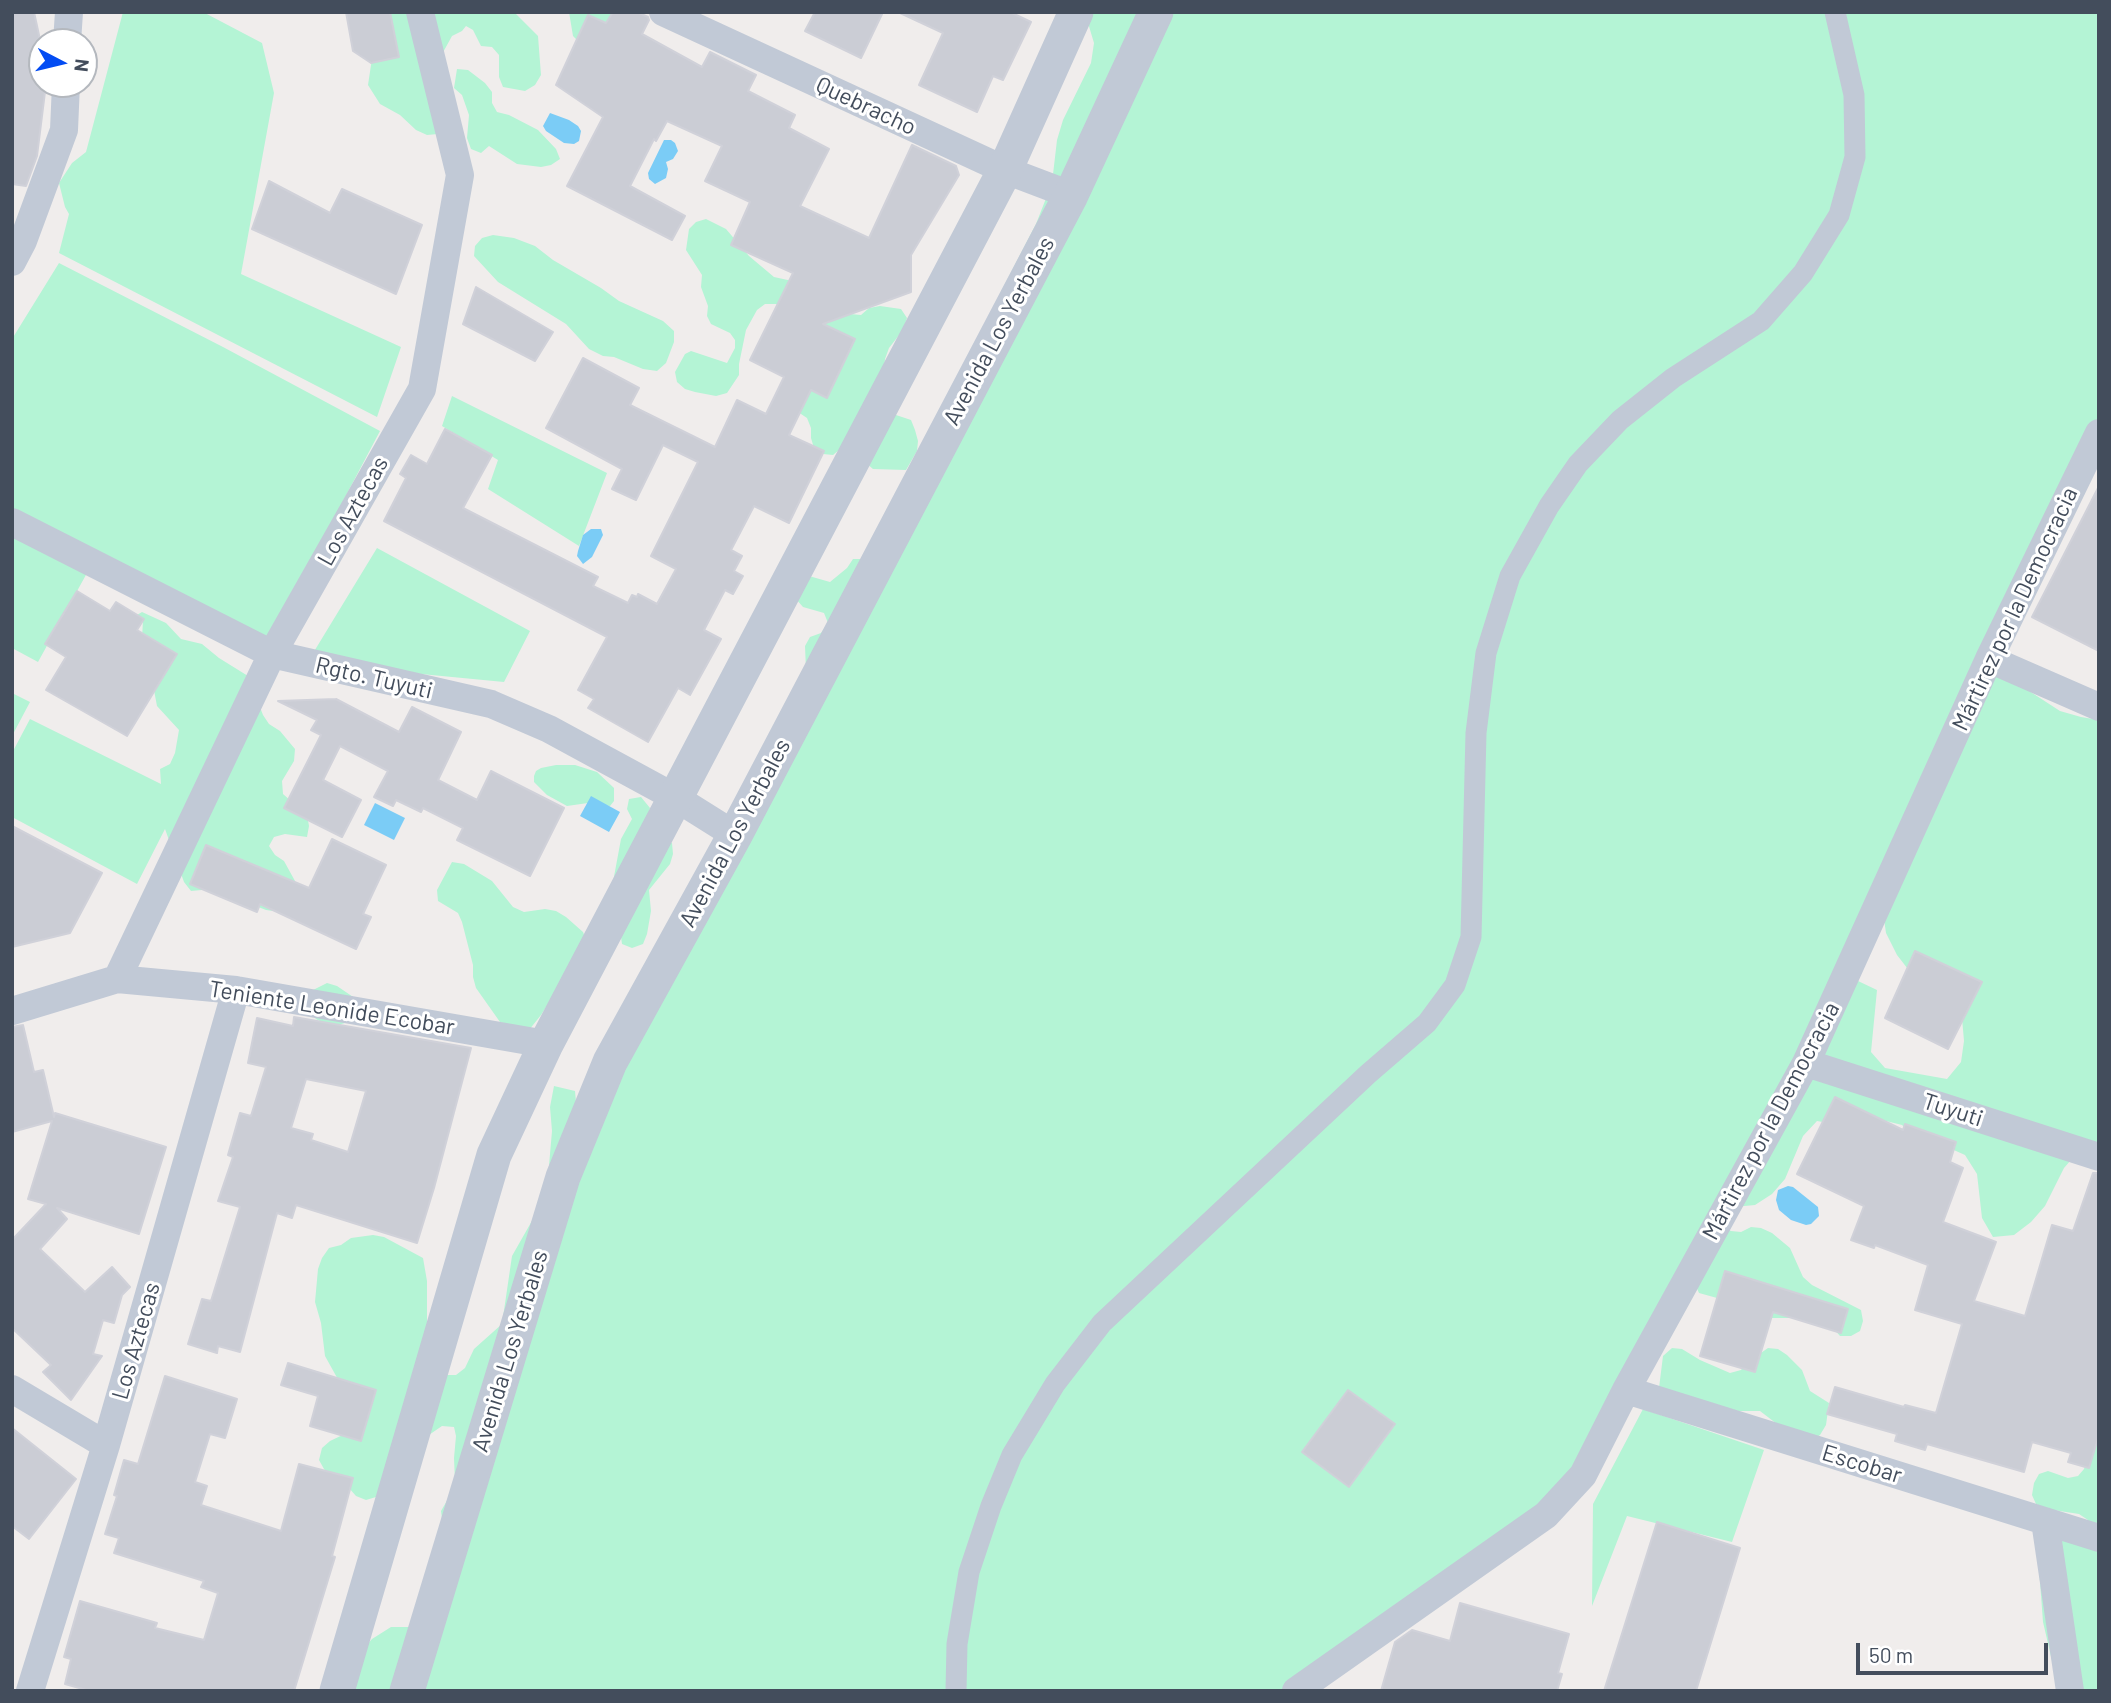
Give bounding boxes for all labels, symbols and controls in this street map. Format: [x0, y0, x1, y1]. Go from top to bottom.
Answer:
north arrow [28, 28, 98, 98]
text: N [70, 58, 95, 73]
street label: Quebracho [812, 71, 920, 141]
street label: Avenida Los Yerbales [938, 232, 1060, 430]
street label: Los Aztecas [312, 452, 394, 570]
street label: Mártirez por la Democracia [1946, 483, 2084, 735]
street label: Rgto. Tuyuti [313, 651, 435, 705]
street label: Avenida Los Yerbales [674, 734, 796, 932]
street label: Teniente Leonide Ecobar [207, 975, 457, 1041]
street label: Mártirez por la Democracia [1696, 997, 1846, 1245]
street label: Tuyuti [1919, 1087, 1987, 1133]
street label: Avenida Los Yerbales [466, 1247, 554, 1455]
street label: Los Aztecas [106, 1279, 166, 1403]
street label: Escobar [1819, 1439, 1905, 1489]
scale bar [1859, 1630, 2052, 1674]
text: 50 m [1869, 1642, 1913, 1667]

